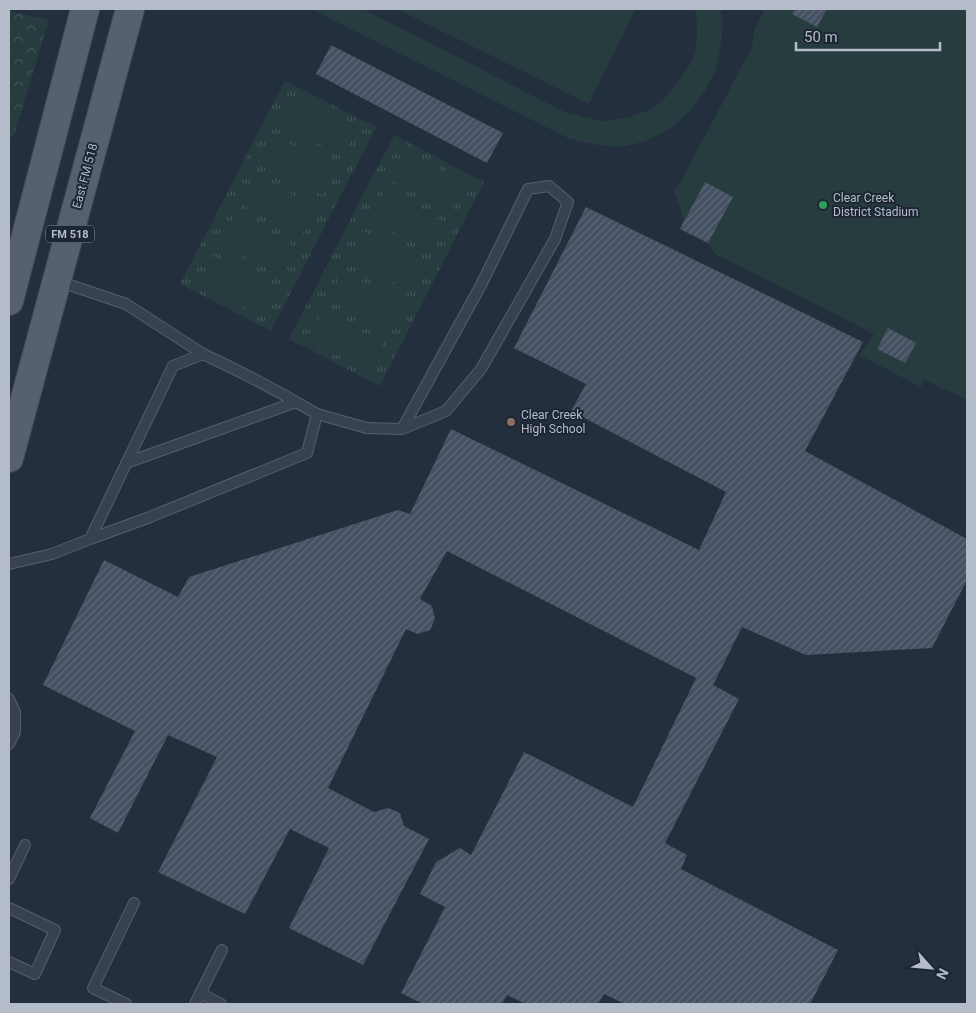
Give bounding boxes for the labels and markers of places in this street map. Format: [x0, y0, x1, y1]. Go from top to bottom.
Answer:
place label: Clear Creek District Stadium [833, 191, 918, 219]
marker: Clear Creek District Stadium [817, 199, 829, 211]
place label: Clear Creek High School [521, 408, 585, 436]
marker: Clear Creek High School [505, 416, 517, 428]

